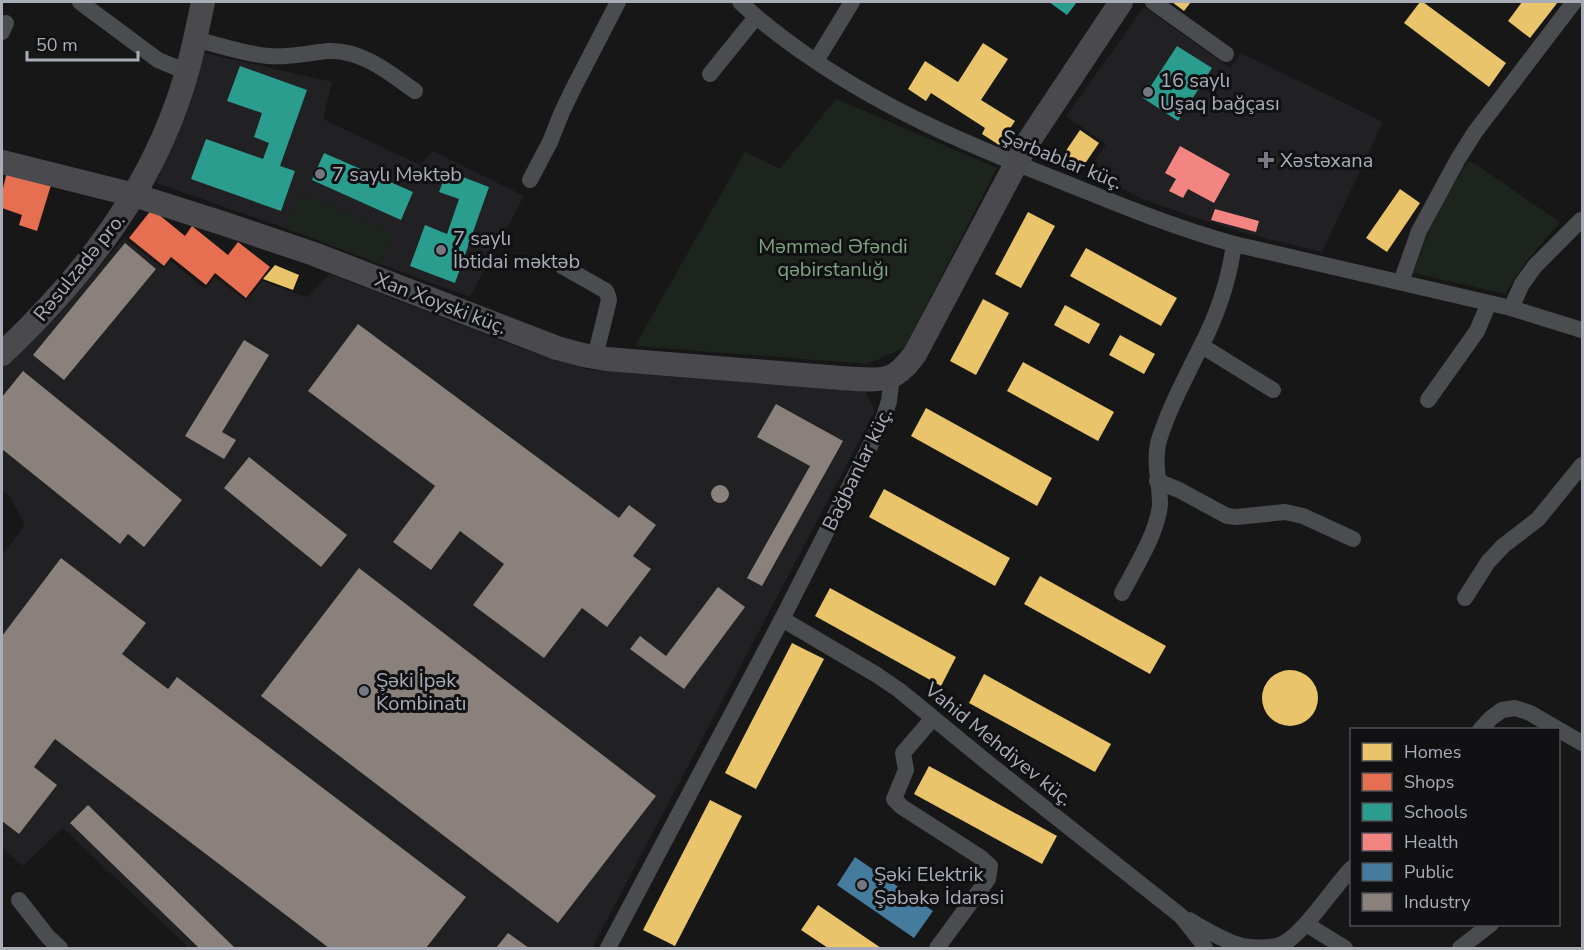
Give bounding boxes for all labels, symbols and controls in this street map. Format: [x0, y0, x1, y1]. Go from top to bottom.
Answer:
scale bar [27, 24, 138, 62]
text: 50 m [36, 33, 78, 57]
place label: 16 saylı Uşaq bağçası [1160, 67, 1280, 117]
marker: 16 saylı Uşaq bağçası [1141, 85, 1155, 99]
street label: Şərbablar küç. [997, 123, 1126, 196]
place label: Xəstəxana [1280, 147, 1373, 174]
marker: Xəstəxana [1257, 151, 1275, 169]
place label: 7 saylı Məktəb [332, 161, 462, 188]
marker: 7 saylı Məktəb [313, 167, 327, 181]
street label: Rəsulzadə pro. [27, 208, 131, 327]
place label: 7 saylı İbtidai məktəb [453, 225, 580, 275]
park label: Məmməd Əfəndi qəbirstanlığı [758, 233, 908, 283]
marker: 7 saylı İbtidai məktəb [434, 243, 448, 257]
street label: Xan Xoyski küç. [371, 266, 510, 341]
street label: Bağbanlar küç. [816, 403, 899, 535]
place label: Şəki İpək Kombinatı [376, 667, 466, 717]
street label: Vahid Mehdiyev küç. [918, 676, 1078, 812]
marker: Şəki İpək Kombinatı [357, 684, 371, 698]
legend [1350, 728, 1560, 926]
text: Homes [1404, 740, 1461, 764]
text: Shops [1404, 770, 1454, 794]
text: Schools [1404, 800, 1468, 824]
text: Health [1404, 830, 1459, 854]
text: Public [1404, 860, 1454, 884]
place label: Şəki Elektrik Şəbəkə İdarəsi [874, 861, 1004, 911]
marker: Şəki Elektrik Şəbəkə İdarəsi [855, 878, 869, 892]
text: Industry [1404, 890, 1471, 914]

